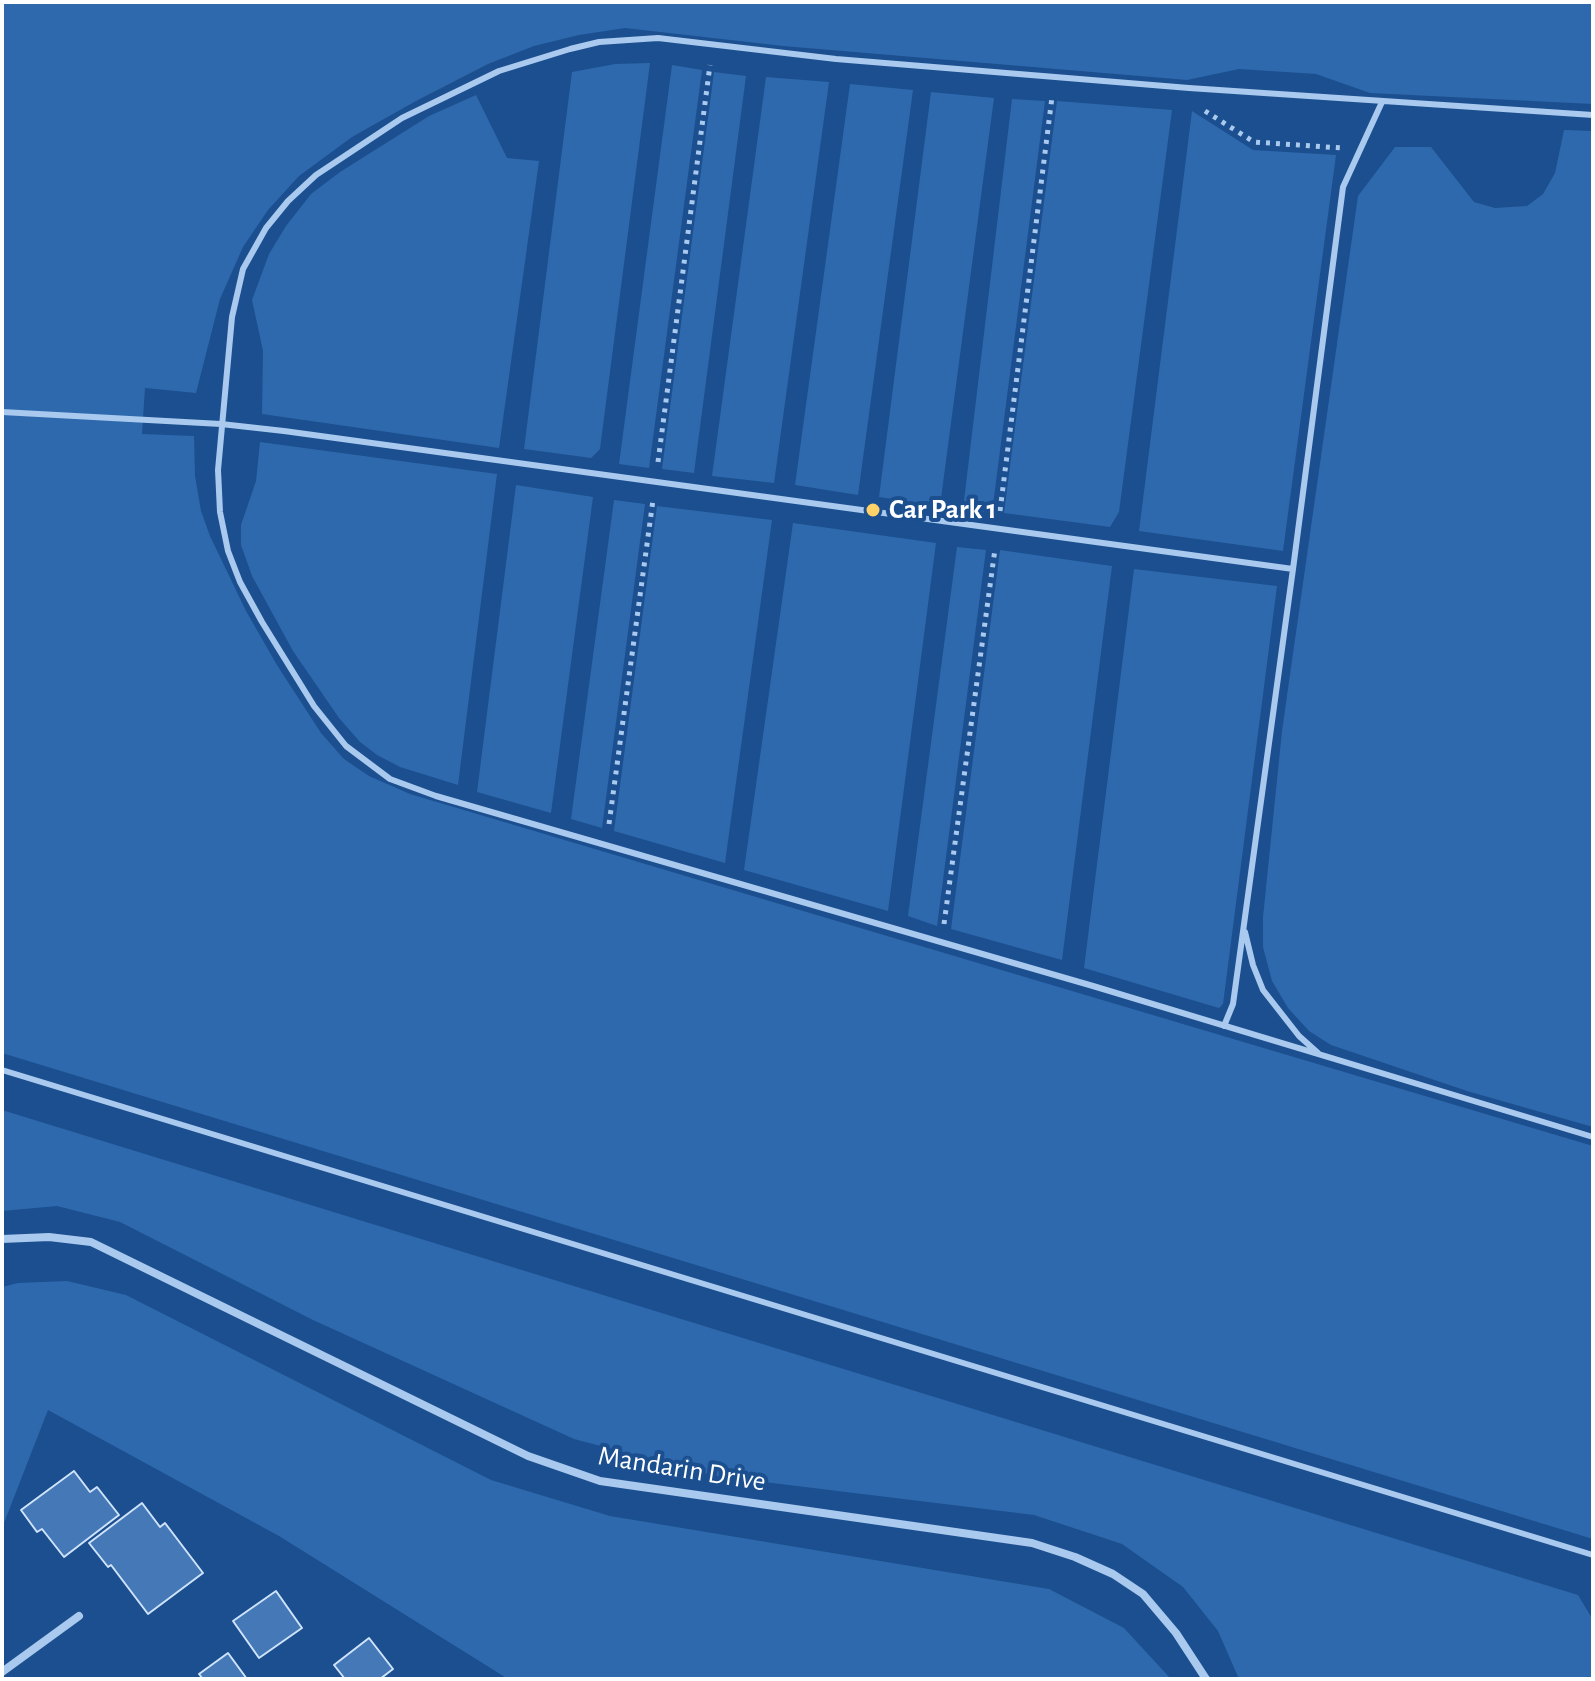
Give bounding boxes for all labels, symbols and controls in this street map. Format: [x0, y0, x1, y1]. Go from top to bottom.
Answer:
place label: Car Park 1 [889, 493, 997, 527]
marker: Car Park 1 [864, 501, 882, 519]
street label: Mandarin Drive [596, 1439, 768, 1499]

